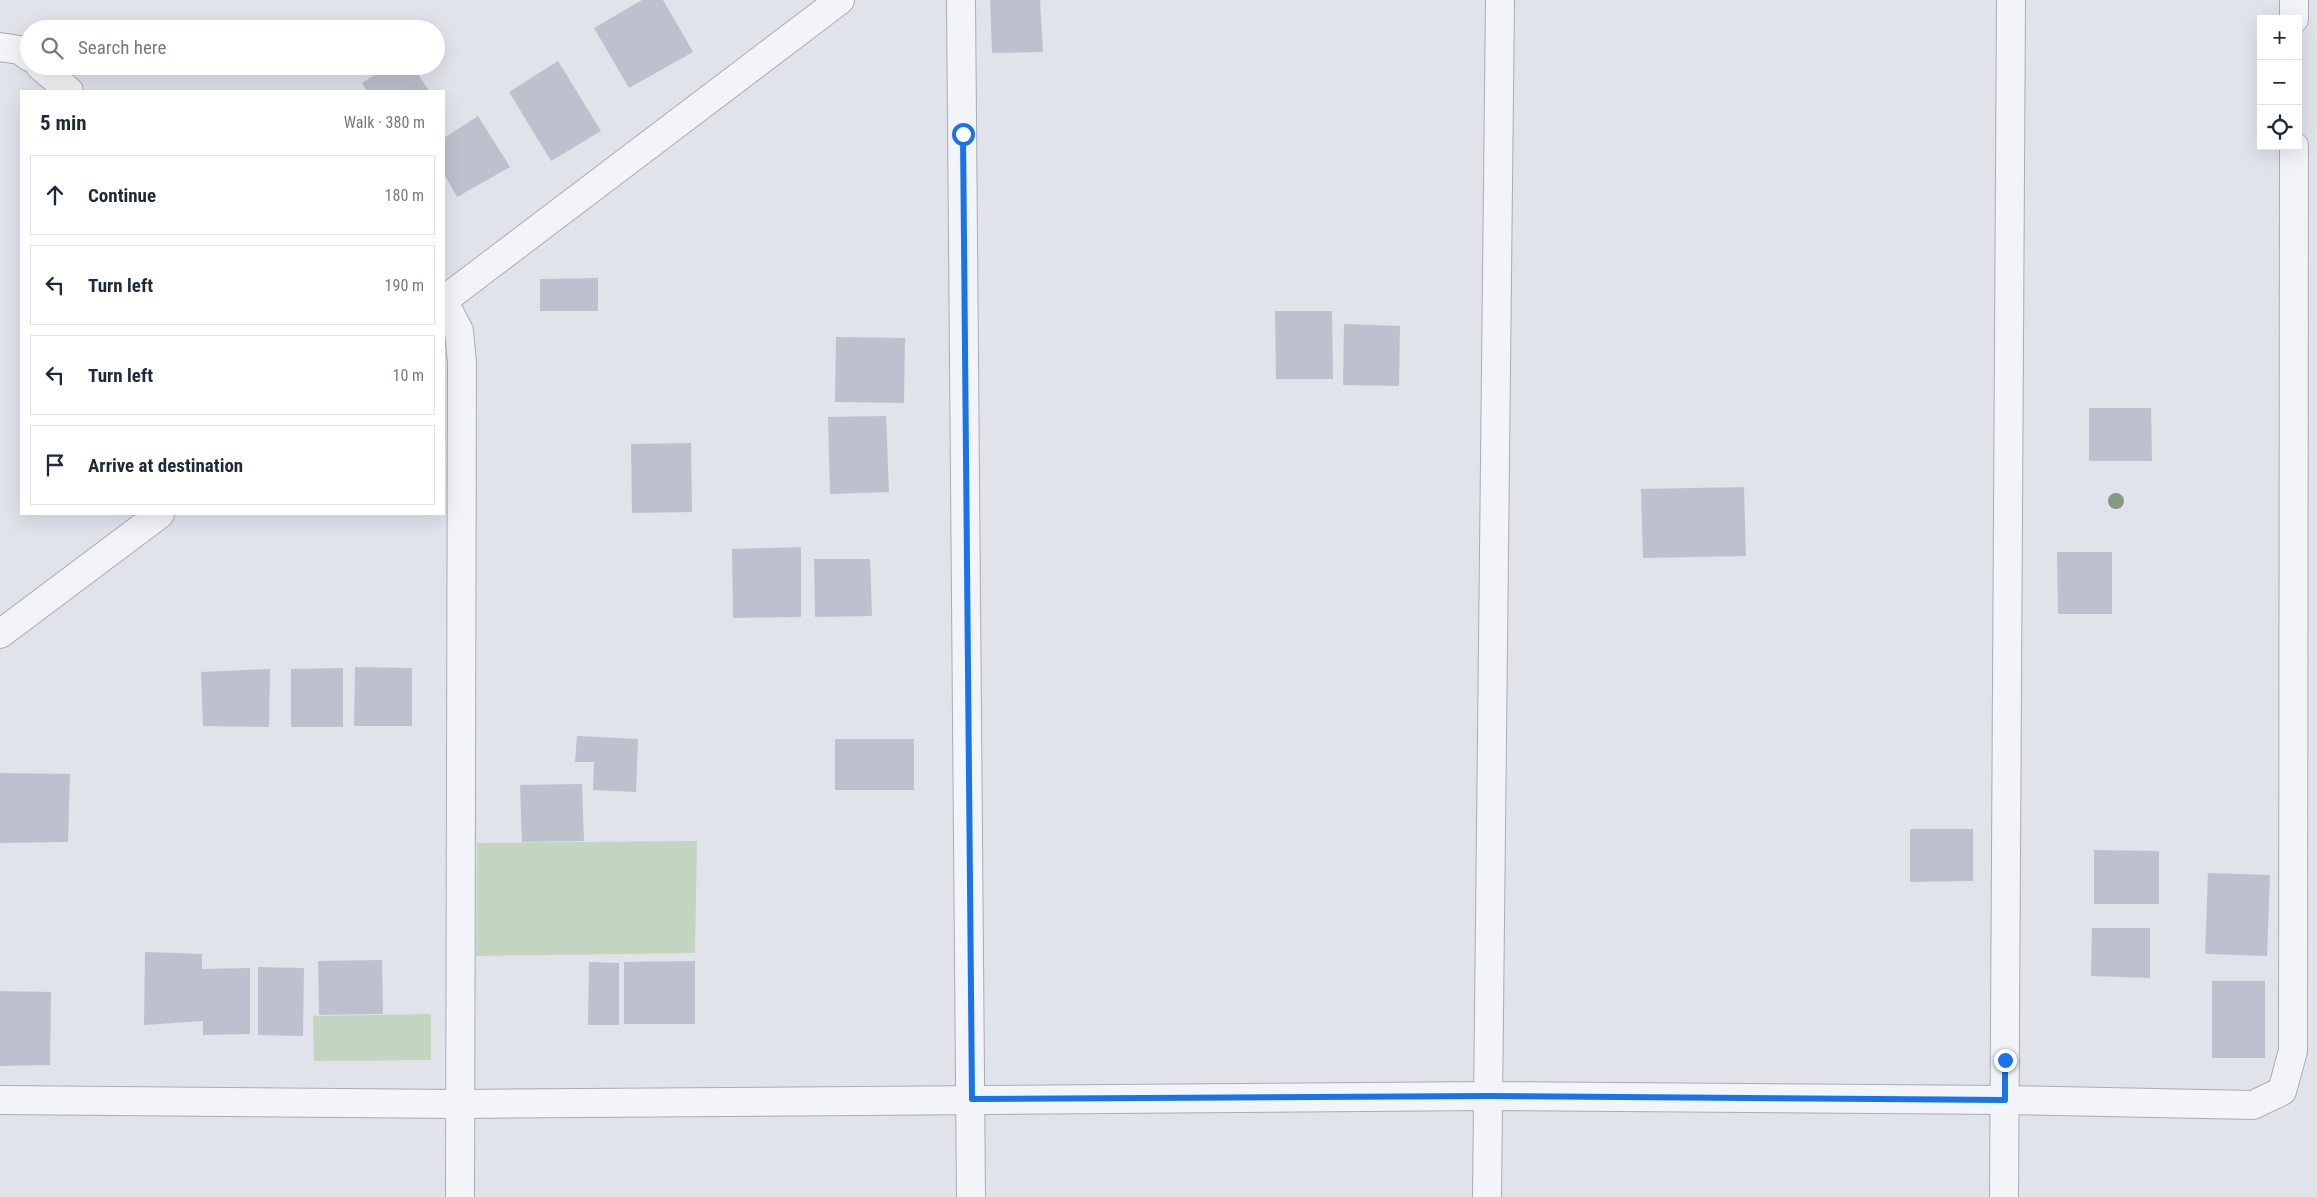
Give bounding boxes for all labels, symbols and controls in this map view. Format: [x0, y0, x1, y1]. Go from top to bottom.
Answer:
map controls [2257, 15, 2302, 150]
button: + [2257, 15, 2302, 60]
search box [20, 20, 445, 75]
icon: search [38, 34, 66, 62]
text: Search here [78, 36, 166, 59]
button: − [2257, 60, 2302, 105]
button: locate [2257, 105, 2302, 150]
text: 5 min [40, 111, 87, 135]
text: Walk · 380 m [344, 113, 425, 132]
route start [952, 123, 975, 146]
icon: ahead [41, 181, 69, 209]
text: Continue [88, 184, 156, 207]
text: 180 m [385, 186, 424, 205]
icon: left [41, 271, 69, 299]
text: Turn left [88, 274, 153, 297]
text: 190 m [385, 276, 424, 295]
icon: left [41, 361, 69, 389]
text: Turn left [88, 364, 153, 387]
text: 10 m [392, 366, 424, 385]
icon: arrive [41, 451, 69, 479]
text: Arrive at destination [88, 454, 243, 477]
route end [1994, 1049, 2017, 1072]

